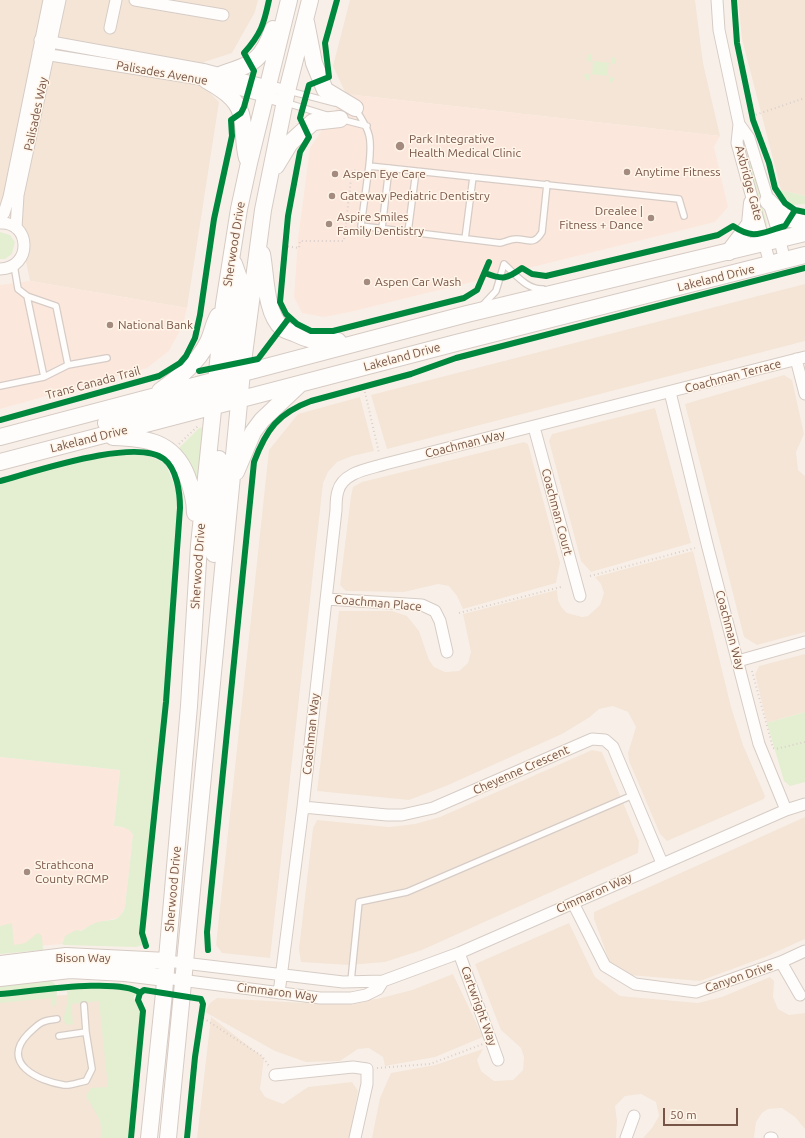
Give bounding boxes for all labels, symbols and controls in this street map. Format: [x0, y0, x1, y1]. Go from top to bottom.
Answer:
street label: Palisades Avenue [115, 58, 209, 88]
street label: Palisades Way [21, 76, 51, 152]
place label: Park Integrative Health Medical Clinic [409, 132, 521, 160]
marker: Park Integrative Health Medical Clinic [394, 140, 406, 152]
street label: Axbridge Gate [732, 144, 766, 222]
place label: Anytime Fitness [635, 165, 721, 179]
place label: Aspen Eye Care [343, 167, 426, 181]
marker: Anytime Fitness [622, 167, 632, 177]
marker: Aspen Eye Care [330, 169, 340, 179]
place label: Gateway Pediatric Dentistry [340, 189, 490, 203]
marker: Gateway Pediatric Dentistry [327, 191, 337, 201]
street label: Sherwood Drive [220, 200, 248, 288]
place label: Drealee | Fitness + Dance [559, 204, 643, 232]
place label: Aspire Smiles Family Dentistry [337, 210, 424, 238]
marker: Drealee | Fitness + Dance [646, 213, 656, 223]
marker: Aspire Smiles Family Dentistry [324, 219, 334, 229]
street label: Lakeland Drive [676, 261, 756, 295]
place label: Aspen Car Wash [375, 275, 461, 289]
marker: Aspen Car Wash [362, 277, 372, 287]
place label: National Bank [118, 318, 193, 332]
marker: National Bank [105, 320, 115, 330]
street label: Lakeland Drive [362, 340, 442, 374]
street label: Coachman Terrace [683, 356, 783, 396]
street label: Trans Canada Trail [44, 363, 142, 403]
street label: Lakeland Drive [49, 422, 129, 456]
street label: Coachman Way [424, 427, 506, 461]
street label: Coachman Court [538, 467, 576, 557]
street label: Sherwood Drive [188, 523, 208, 609]
street label: Coachman Way [712, 589, 748, 671]
street label: Coachman Place [334, 592, 422, 614]
street label: Coachman Way [300, 693, 322, 775]
street label: Cheyenne Crescent [471, 742, 571, 798]
street label: Sherwood Drive [162, 846, 184, 932]
place label: Strathcona County RCMP [35, 858, 109, 886]
marker: Strathcona County RCMP [22, 867, 32, 877]
street label: Cimmaron Way [554, 870, 634, 916]
street label: Bison Way [55, 951, 111, 965]
street label: Canyon Drive [703, 959, 775, 995]
street label: Cartwright Way [458, 964, 500, 1048]
street label: Cimmaron Way [236, 980, 318, 1004]
scale bar [665, 1100, 740, 1126]
text: 50 m [670, 1108, 697, 1121]

